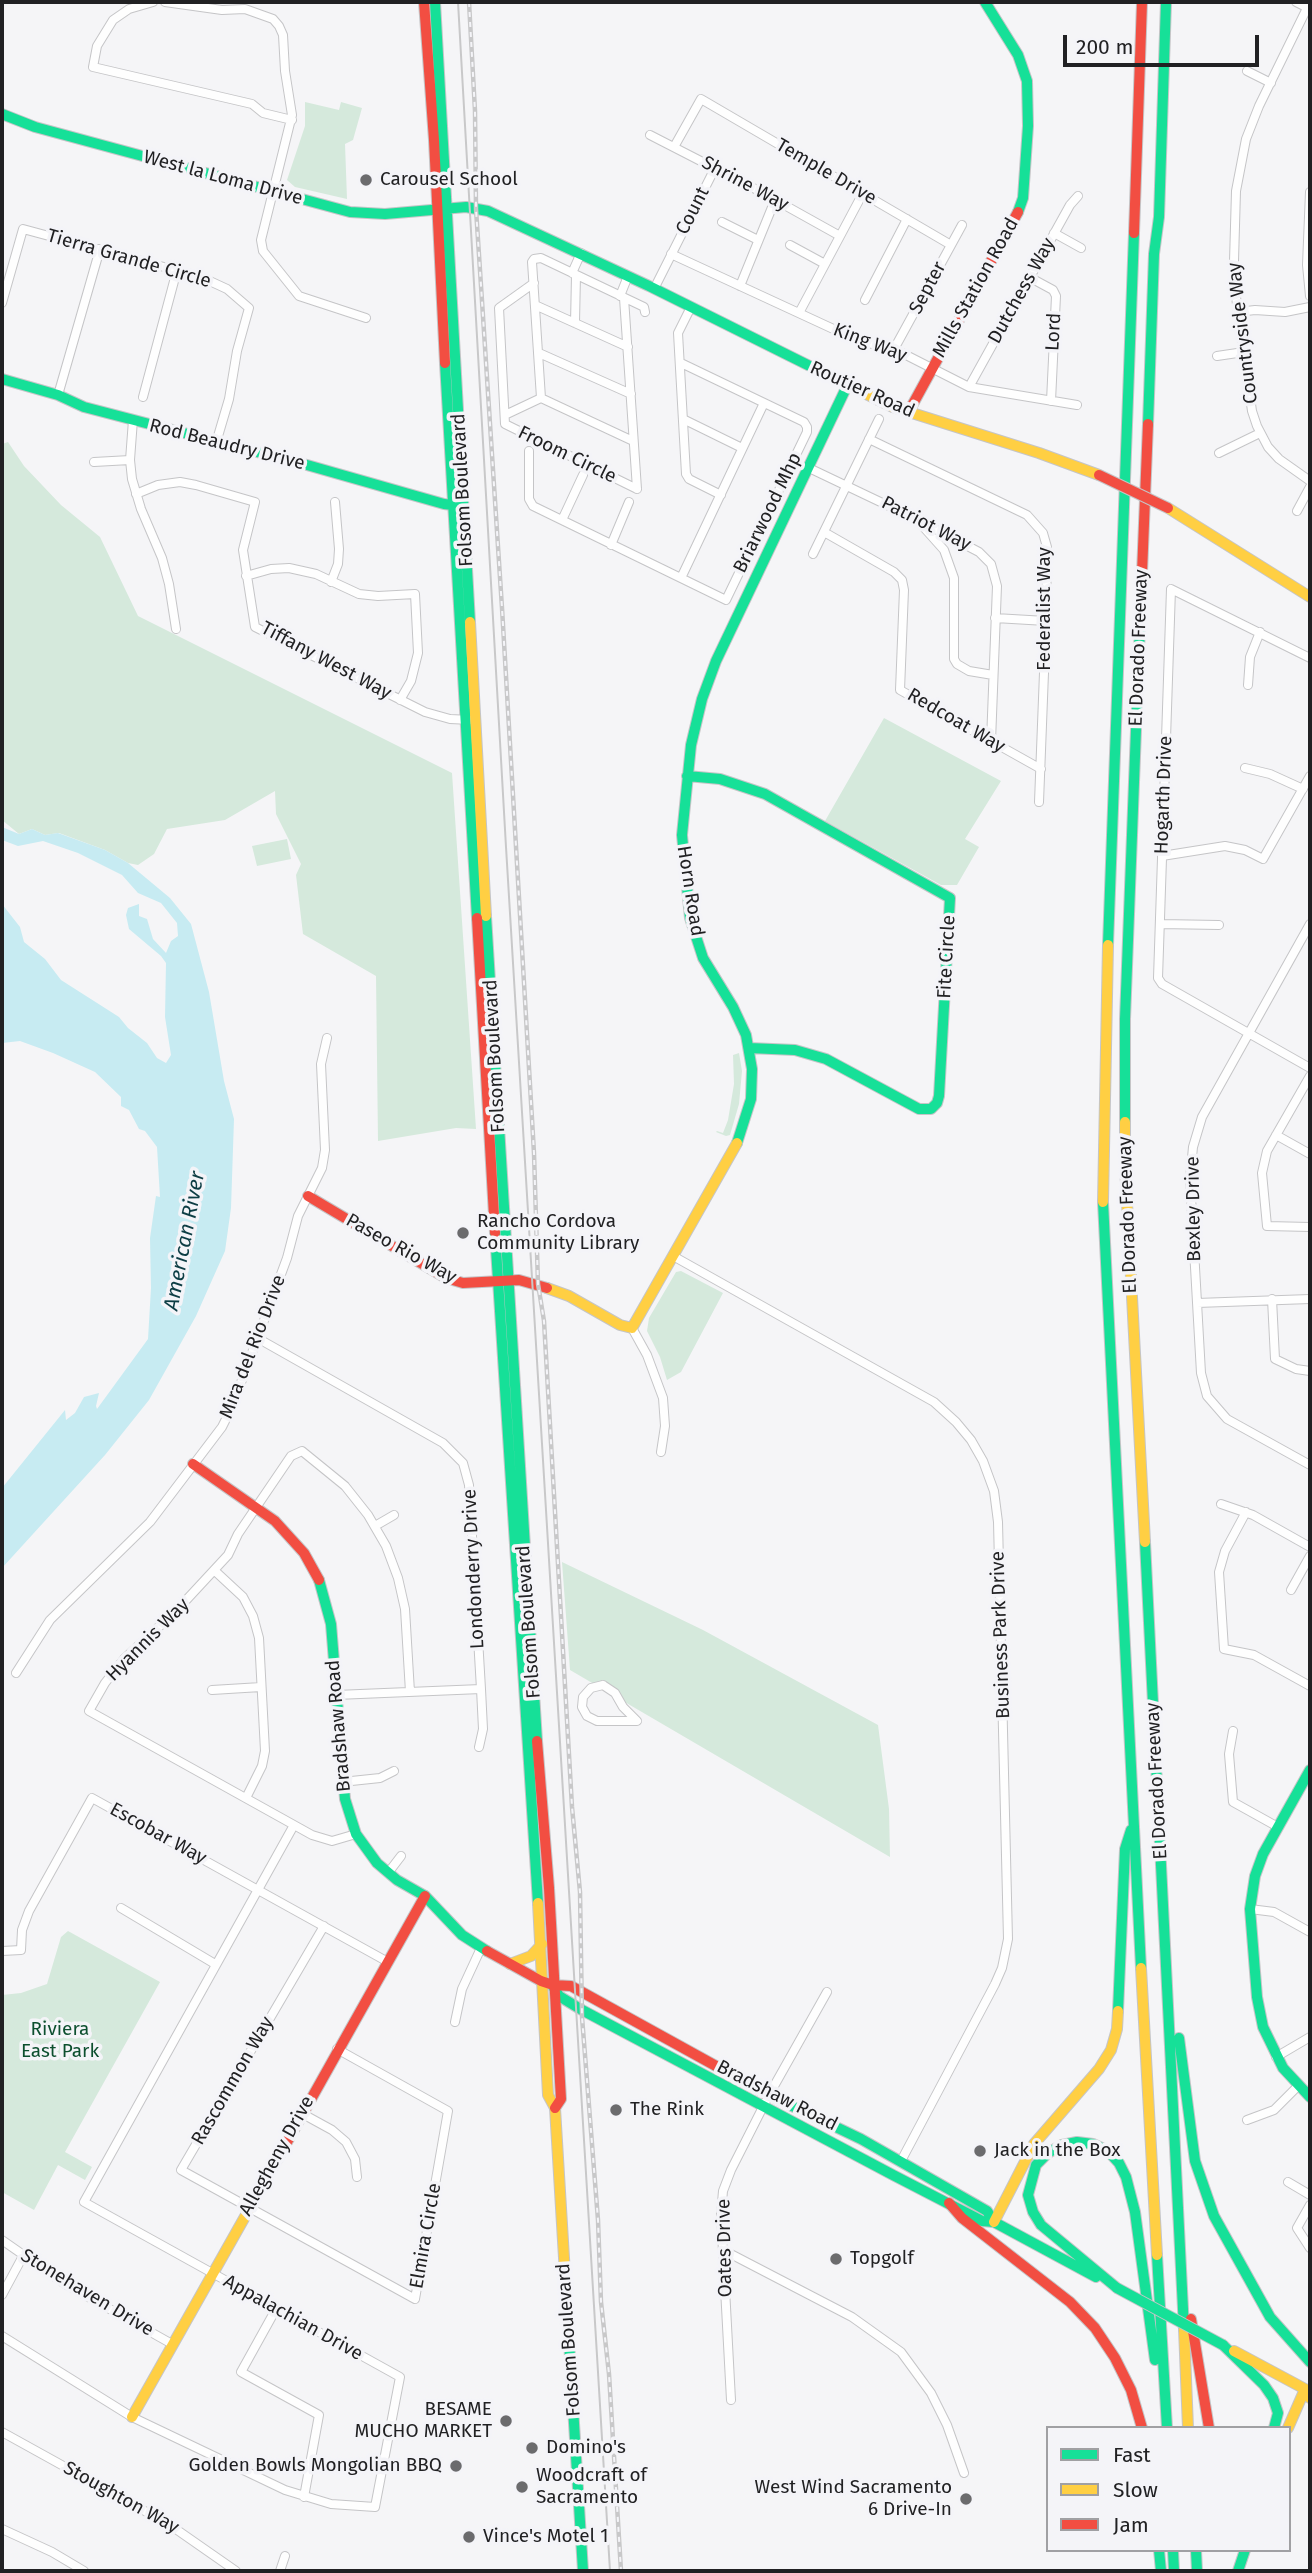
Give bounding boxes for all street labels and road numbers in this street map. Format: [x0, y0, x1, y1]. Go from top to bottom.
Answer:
street label: Temple Drive [772, 134, 880, 210]
street label: West la Loma Drive [141, 146, 305, 210]
street label: Shrine Way [698, 152, 792, 216]
street label: Count [671, 183, 715, 239]
street label: Mills Station Road [928, 214, 1024, 362]
street label: Tierra Grande Circle [44, 225, 214, 293]
street label: Dutchess Way [984, 234, 1060, 348]
street label: Septer [905, 258, 951, 318]
street label: Countryside Way [1223, 261, 1263, 405]
street label: Lord [1042, 312, 1066, 352]
street label: King Way [830, 319, 910, 367]
street label: Routier Road [806, 357, 918, 423]
street label: Folsom Boulevard [448, 413, 478, 567]
street label: Rod Beaudry Drive [147, 415, 307, 475]
street label: Froom Circle [514, 421, 620, 489]
street label: Briarwood Mhp [729, 449, 807, 577]
street label: Patriot Way [877, 492, 975, 556]
street label: Federalist Way [1034, 547, 1056, 671]
street label: El Dorado Freeway [1125, 569, 1153, 727]
street label: Tiffany West Way [257, 617, 395, 705]
street label: Redcoat Way [903, 684, 1009, 758]
street label: Hogarth Drive [1151, 735, 1177, 855]
street label: Horn Road [672, 844, 708, 938]
street label: Fite Circle [933, 915, 961, 999]
street label: Folsom Boulevard [480, 979, 510, 1133]
street label: El Dorado Freeway [1114, 1136, 1142, 1294]
street label: Bexley Drive [1182, 1156, 1206, 1262]
street label: Paseo Rio Way [342, 1209, 460, 1289]
street label: Mira del Rio Drive [215, 1272, 291, 1422]
street label: Londonderry Drive [458, 1488, 490, 1650]
street label: Folsom Boulevard [512, 1545, 546, 1699]
street label: Business Park Drive [987, 1551, 1015, 1719]
street label: Hyannis Way [102, 1594, 194, 1686]
street label: Bradshaw Road [322, 1659, 356, 1793]
street label: El Dorado Freeway [1141, 1702, 1173, 1860]
street label: Escobar Way [106, 1798, 210, 1870]
street label: Rascommon Way [187, 2013, 279, 2149]
street label: Bradshaw Road [713, 2056, 841, 2136]
street label: Allegheny Drive [235, 2092, 319, 2220]
street label: Elmira Circle [405, 2181, 447, 2291]
street label: Oates Drive [713, 2198, 737, 2298]
street label: Stonehaven Drive [16, 2244, 158, 2342]
street label: Folsom Boulevard [552, 2263, 586, 2417]
street label: Appalachian Drive [219, 2270, 367, 2366]
street label: Stoughton Way [59, 2457, 183, 2539]

